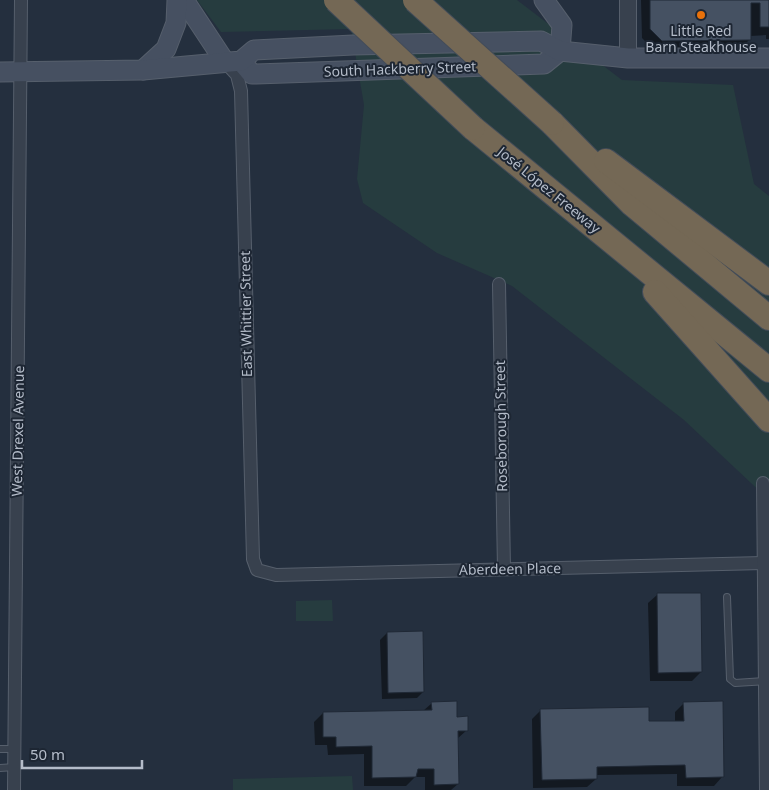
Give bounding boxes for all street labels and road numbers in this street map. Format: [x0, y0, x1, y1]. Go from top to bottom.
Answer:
street label: South Hackberry Street [323, 56, 477, 81]
street label: José López Freeway [492, 141, 605, 238]
street label: East Whittier Street [235, 251, 256, 377]
street label: Roseborough Street [490, 360, 511, 492]
street label: West Drexel Avenue [7, 365, 28, 497]
street label: Aberdeen Place [459, 558, 561, 579]

